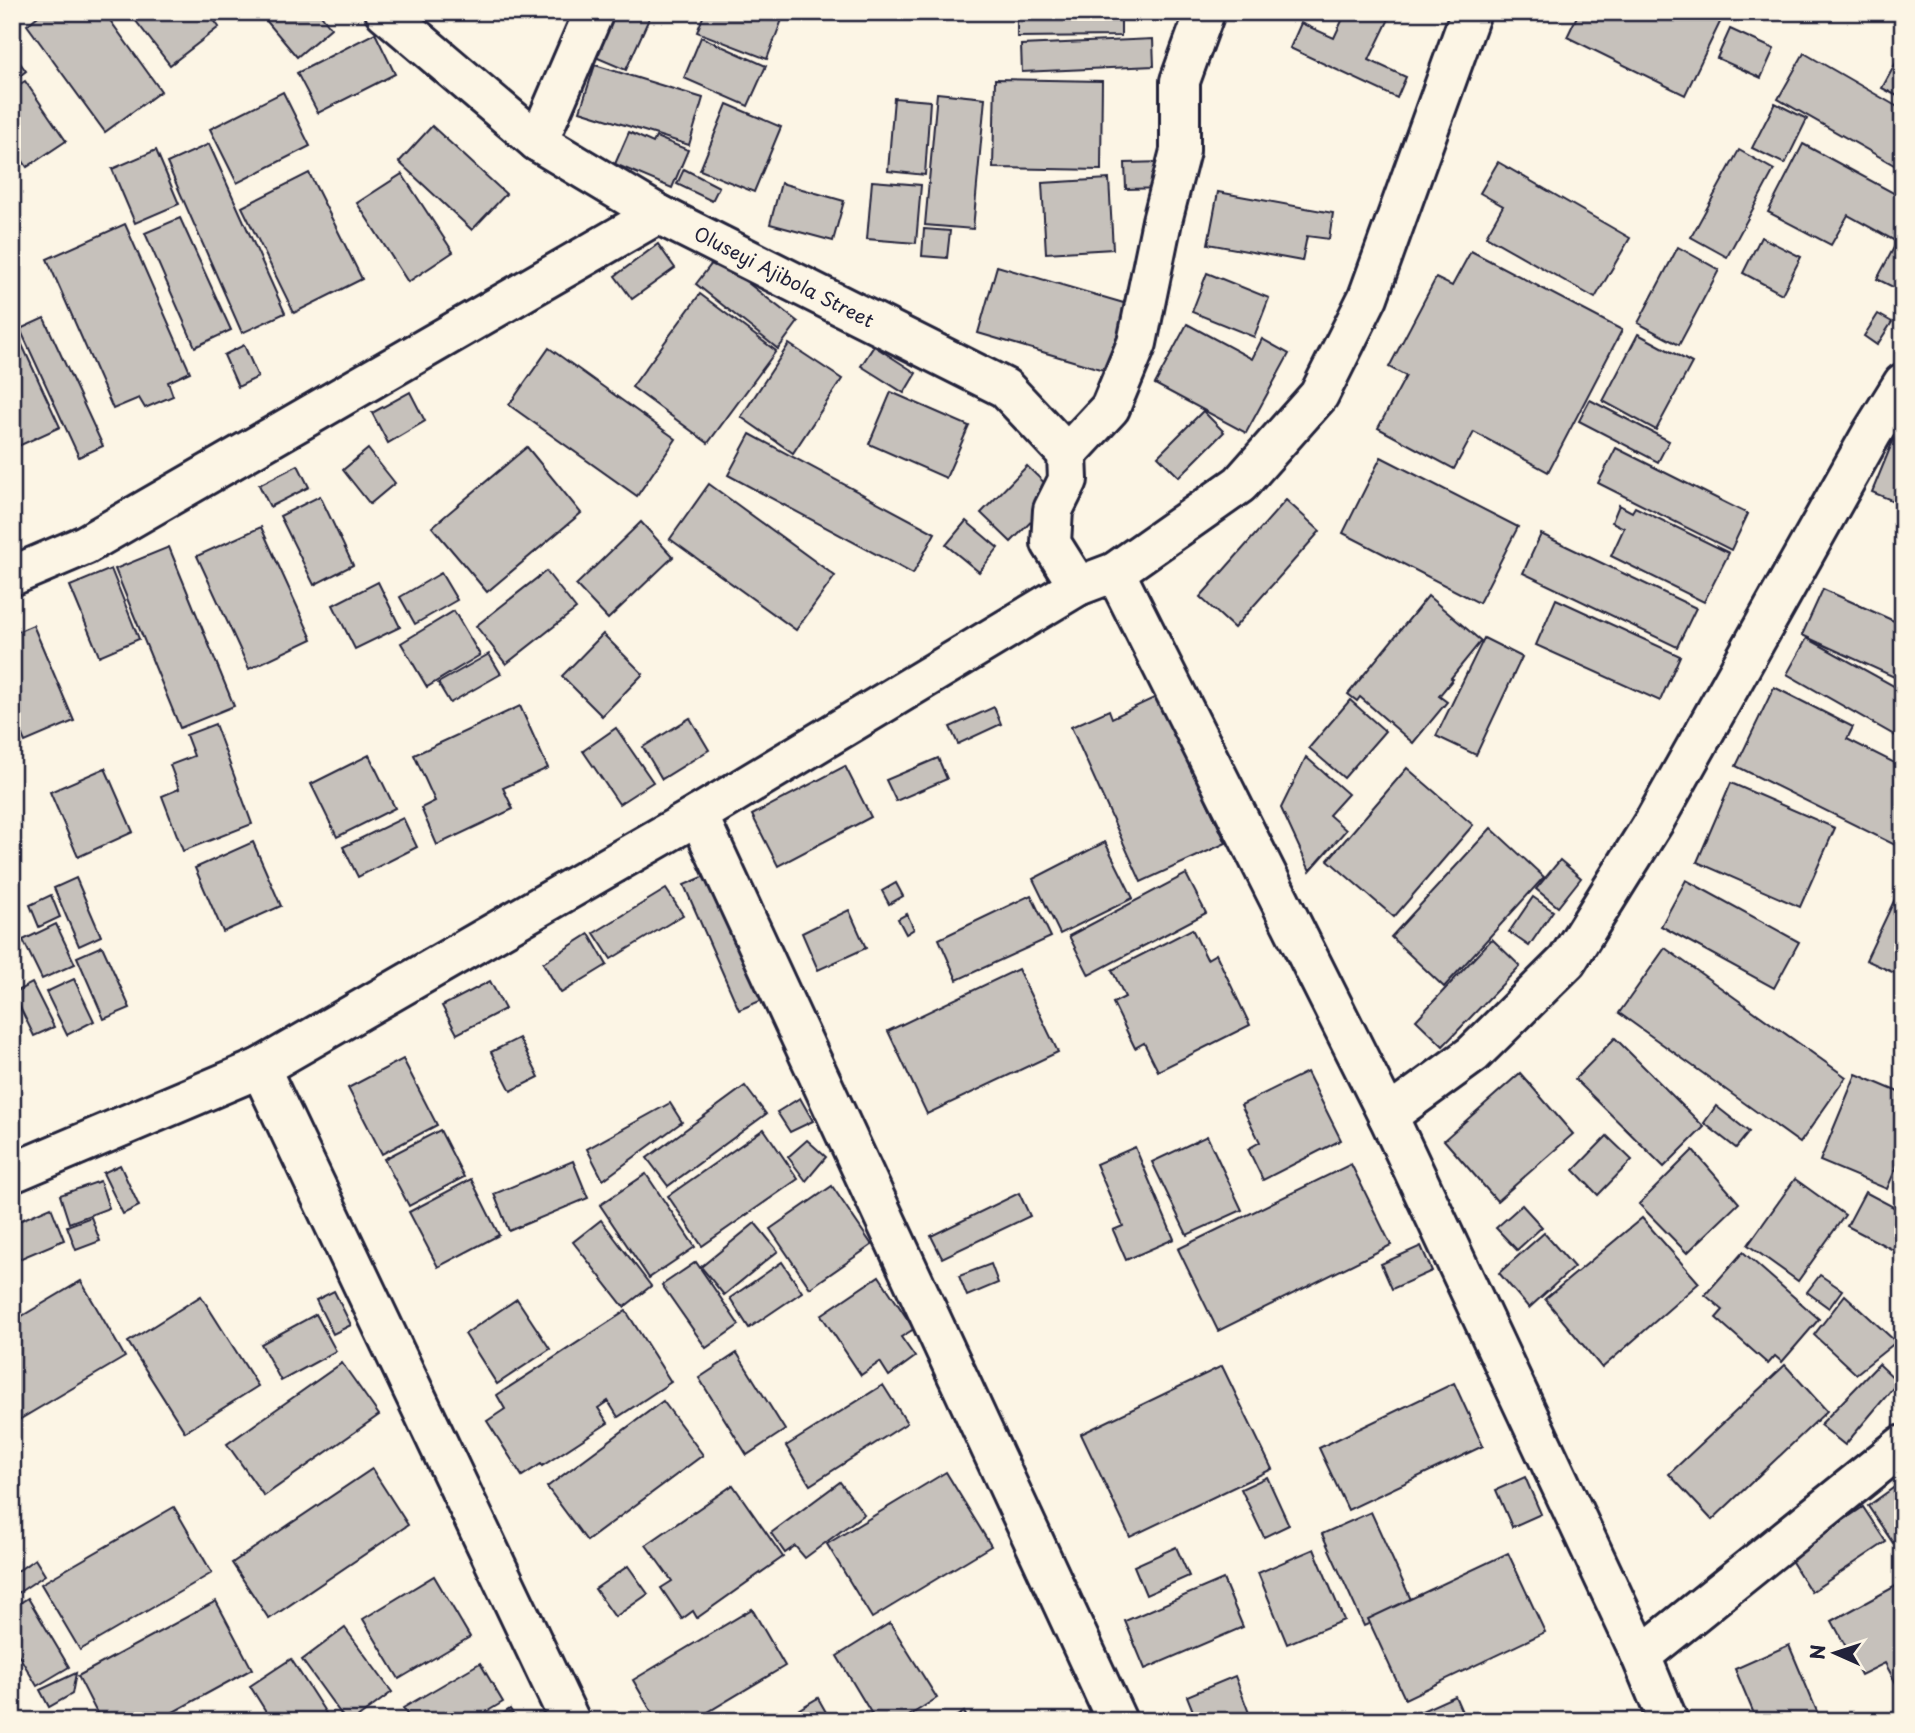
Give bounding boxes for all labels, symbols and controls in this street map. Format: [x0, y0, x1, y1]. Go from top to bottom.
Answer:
street label: Oluseyi Ajibola Street [690, 219, 880, 334]
north arrow [1800, 1618, 1870, 1688]
text: N [1803, 1644, 1831, 1660]

